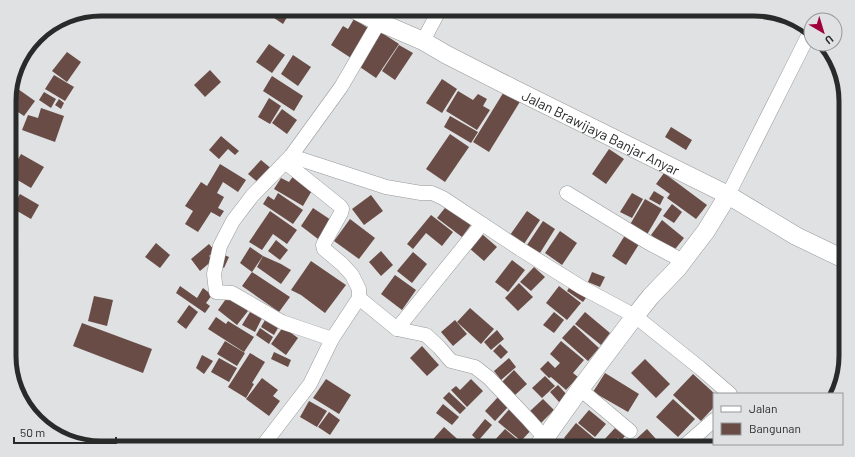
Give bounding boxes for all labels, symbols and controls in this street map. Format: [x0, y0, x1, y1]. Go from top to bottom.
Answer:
north arrow [803, 12, 843, 52]
text: U [823, 33, 836, 48]
street label: Jalan Brawijaya Banjar Anyar [519, 86, 683, 178]
legend [713, 393, 843, 445]
text: Jalan [749, 401, 777, 415]
scale bar [14, 419, 116, 445]
text: Bangunan [749, 421, 801, 435]
text: 50 m [20, 425, 45, 439]

